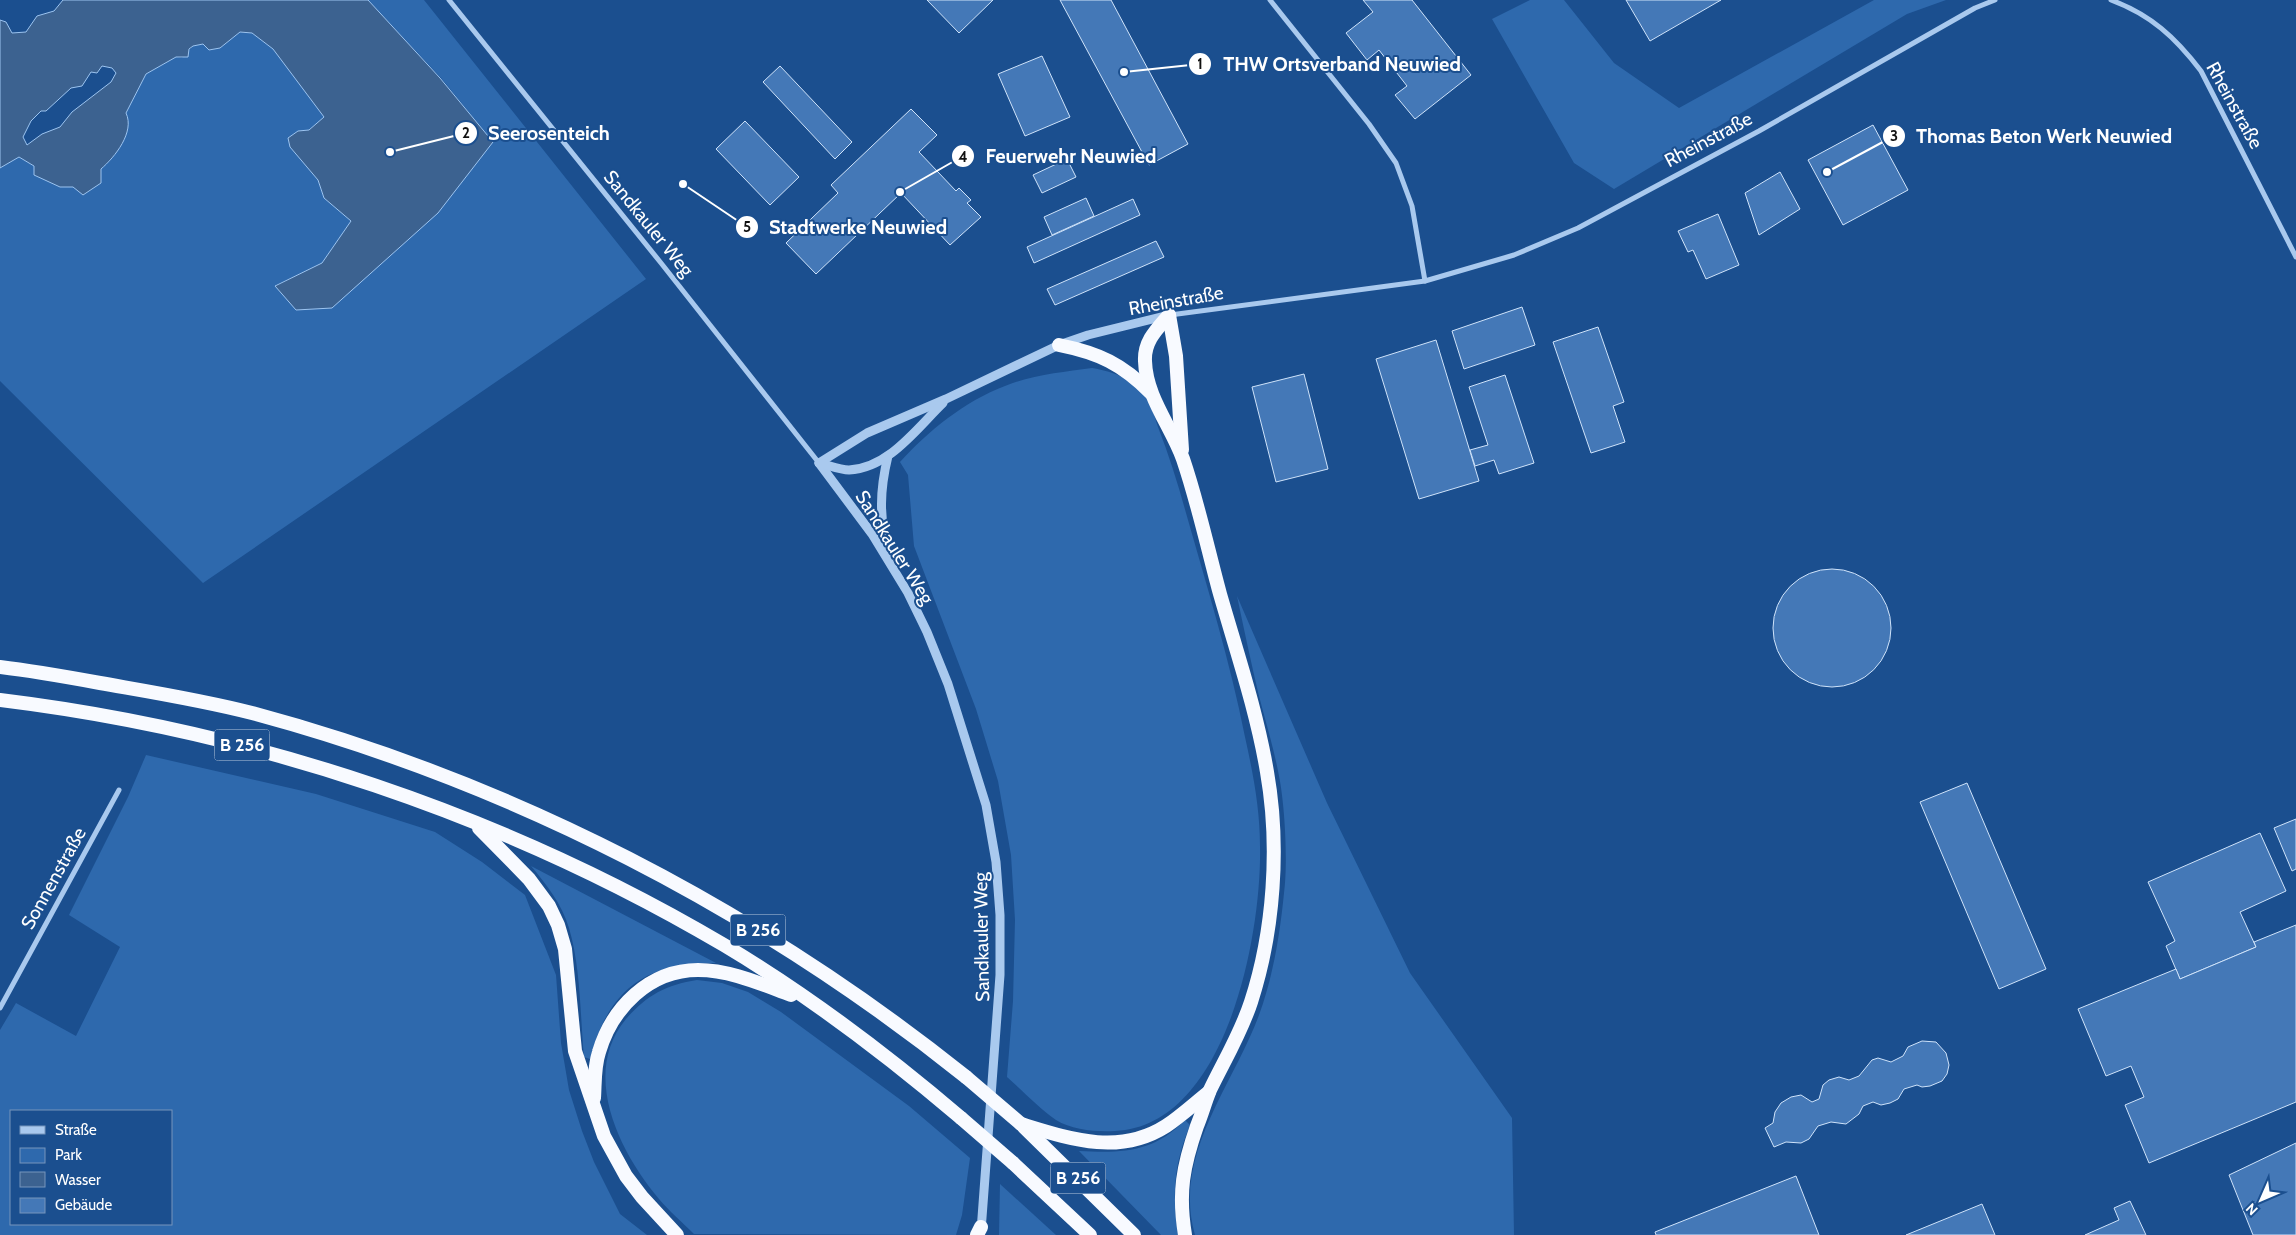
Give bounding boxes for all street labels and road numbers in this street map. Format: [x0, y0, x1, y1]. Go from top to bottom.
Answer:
street label: Rheinstraße [2201, 58, 2268, 153]
street label: Rheinstraße [1661, 107, 1756, 172]
street label: Sandkauler Weg [599, 166, 699, 281]
street label: Rheinstraße [1127, 281, 1226, 320]
street label: Sandkauler Weg [850, 486, 939, 609]
road number: B 256 [214, 730, 270, 760]
street label: Sonnenstraße [16, 823, 91, 933]
street label: Sandkauler Weg [969, 871, 994, 1002]
road number: B 256 [730, 914, 786, 946]
road number: B 256 [1050, 1162, 1106, 1194]

